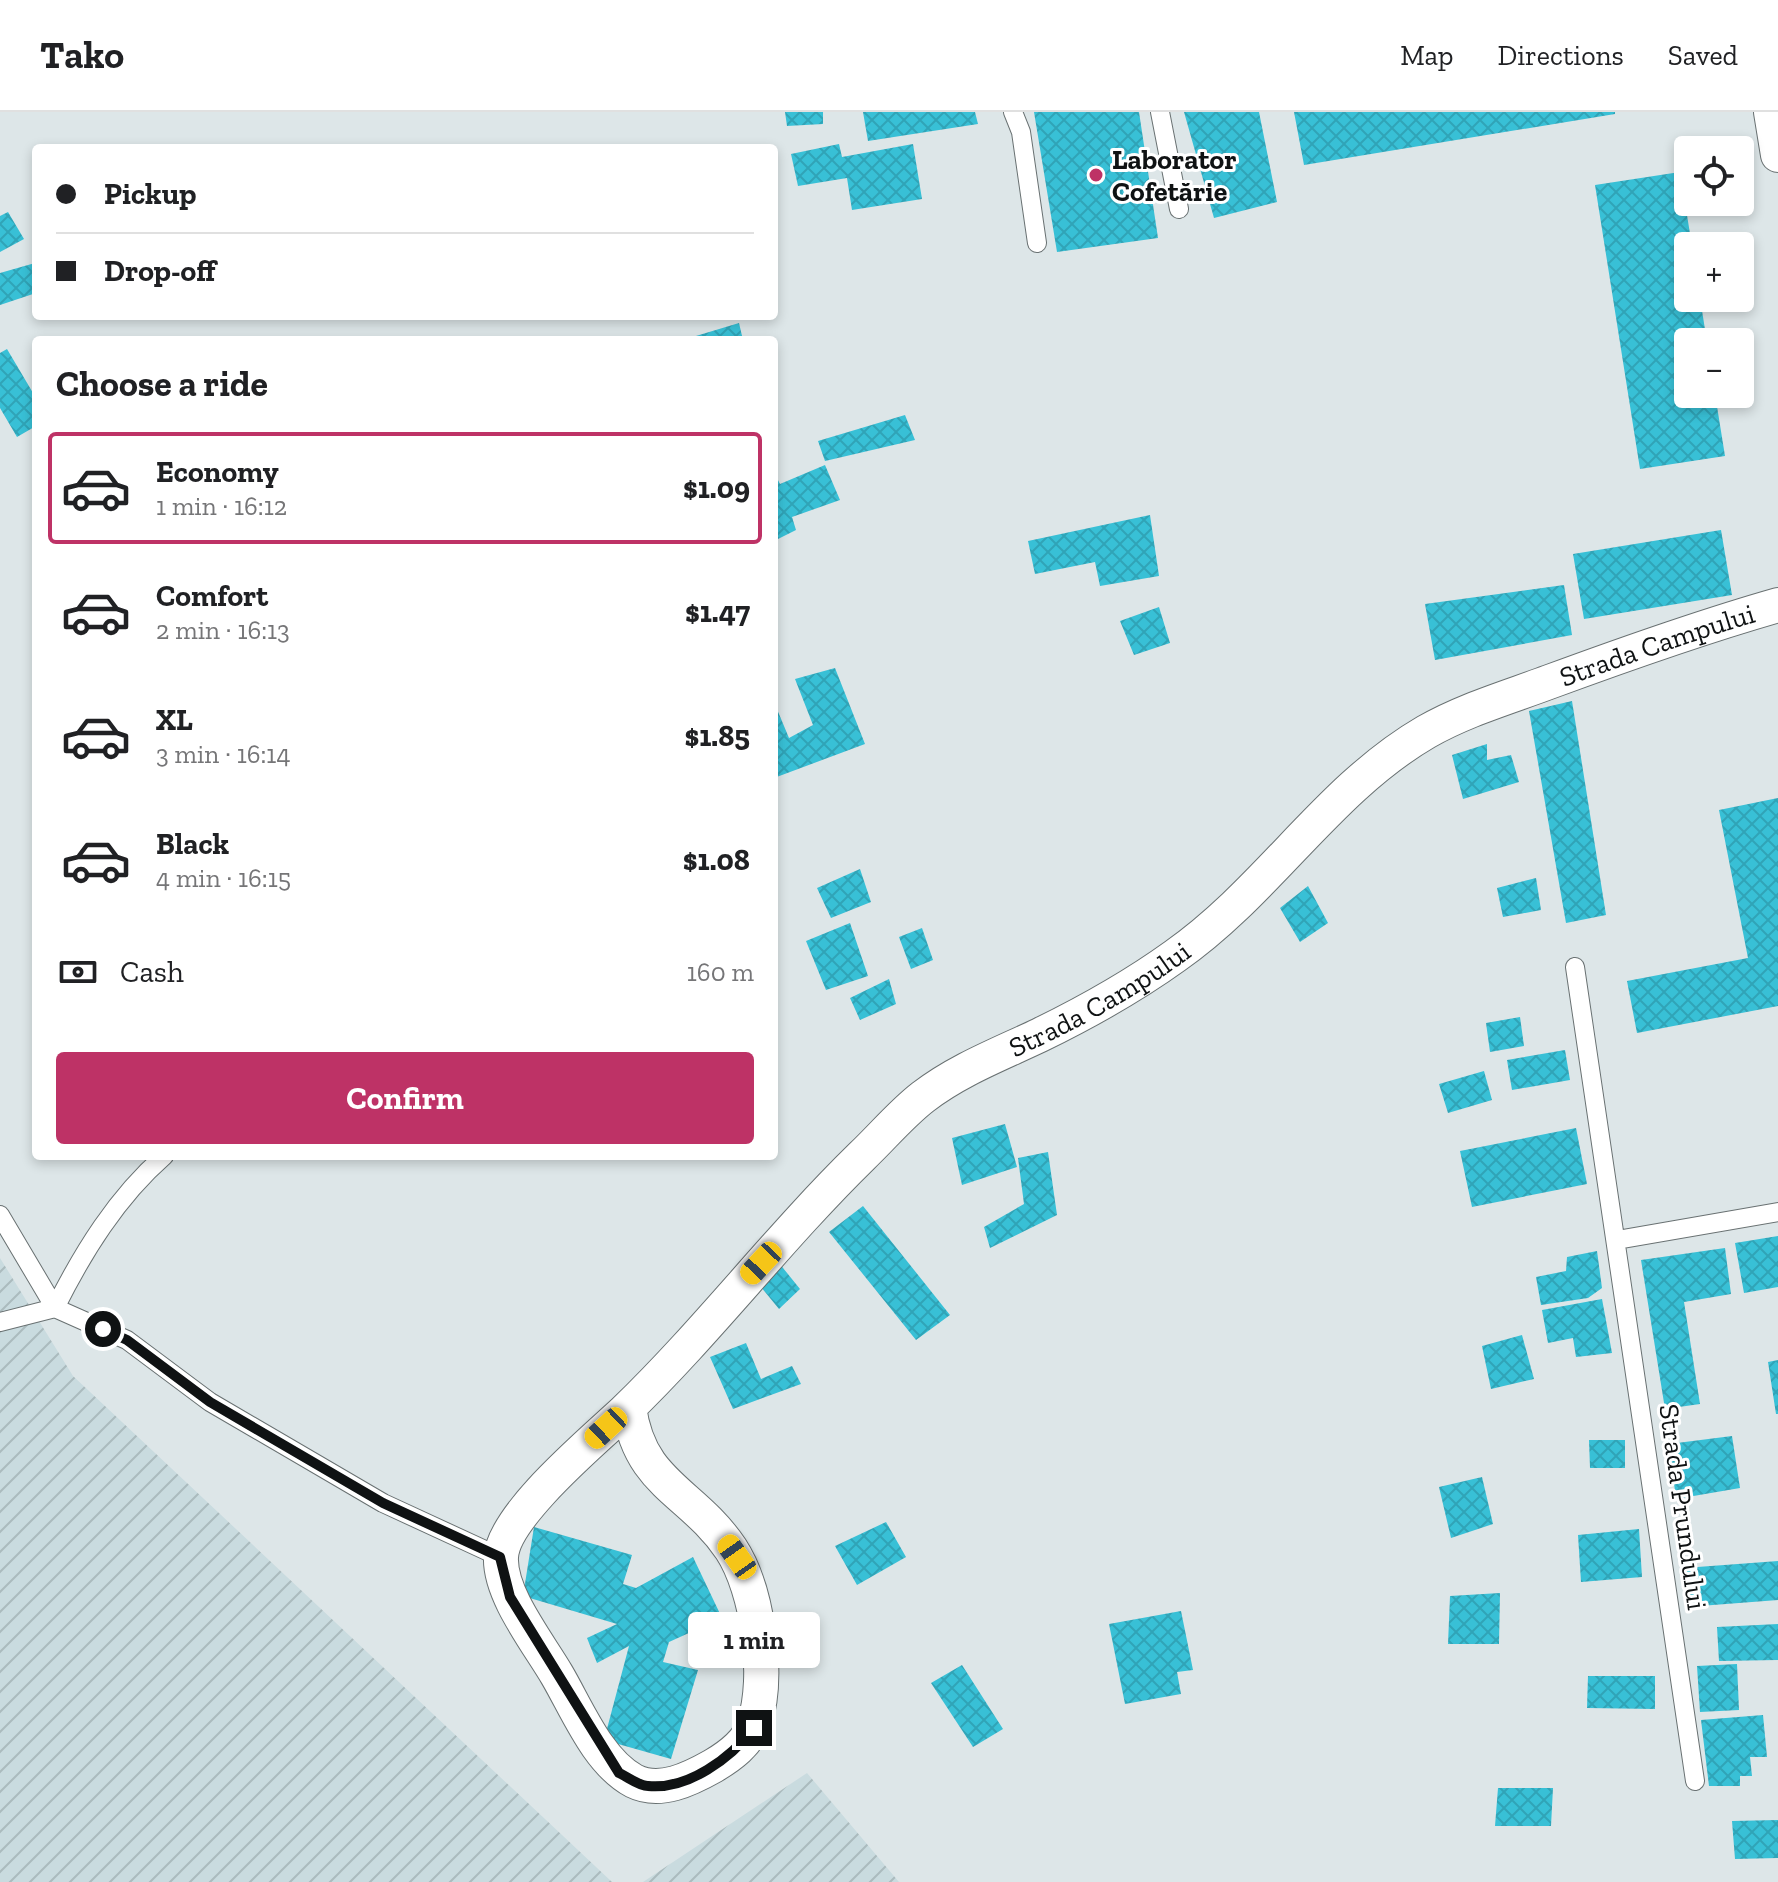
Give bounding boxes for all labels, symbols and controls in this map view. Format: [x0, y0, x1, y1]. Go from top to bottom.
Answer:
text: Tako [40, 32, 124, 78]
text: Map [1400, 39, 1453, 72]
text: Directions [1497, 39, 1624, 72]
text: Saved [1668, 39, 1738, 72]
map controls [1674, 136, 1754, 408]
button: locate [1674, 136, 1754, 216]
place label: Laborator Cofetărie [1112, 143, 1237, 208]
marker: Laborator Cofetărie [1087, 166, 1105, 184]
text: Pickup [104, 176, 196, 212]
button: + [1674, 232, 1754, 312]
text: Drop-off [104, 253, 216, 289]
button: − [1674, 328, 1754, 408]
text: Choose a ride [56, 362, 268, 405]
icon: car [60, 452, 132, 524]
text: Economy [156, 454, 279, 490]
text: $1.09 [683, 470, 750, 506]
text: 1 min · 16:12 [156, 490, 287, 522]
icon: car [60, 576, 132, 648]
text: Comfort [156, 578, 268, 614]
text: $1.47 [685, 594, 750, 630]
street label: Strada Campului [1555, 596, 1758, 693]
text: 2 min · 16:13 [156, 614, 290, 646]
icon: car [60, 700, 132, 772]
text: XL [156, 702, 193, 738]
text: $1.85 [684, 718, 750, 754]
text: 3 min · 16:14 [156, 738, 290, 770]
icon: car [60, 824, 132, 896]
text: Black [156, 826, 229, 862]
text: $1.08 [683, 842, 750, 878]
text: 4 min · 16:15 [156, 862, 291, 894]
street label: Strada Campului [1003, 934, 1197, 1064]
icon: cash [56, 950, 100, 994]
text: Cash [120, 954, 184, 990]
text: 160 m [687, 956, 754, 988]
button: Confirm [56, 1052, 754, 1144]
car [736, 1237, 786, 1289]
route start [85, 1311, 121, 1347]
street label: Strada Prundului [1652, 1402, 1714, 1612]
car [580, 1403, 632, 1453]
car [713, 1530, 761, 1584]
callout: 1 min [688, 1612, 820, 1668]
text: 1 min [723, 1624, 785, 1656]
route end [736, 1710, 772, 1746]

